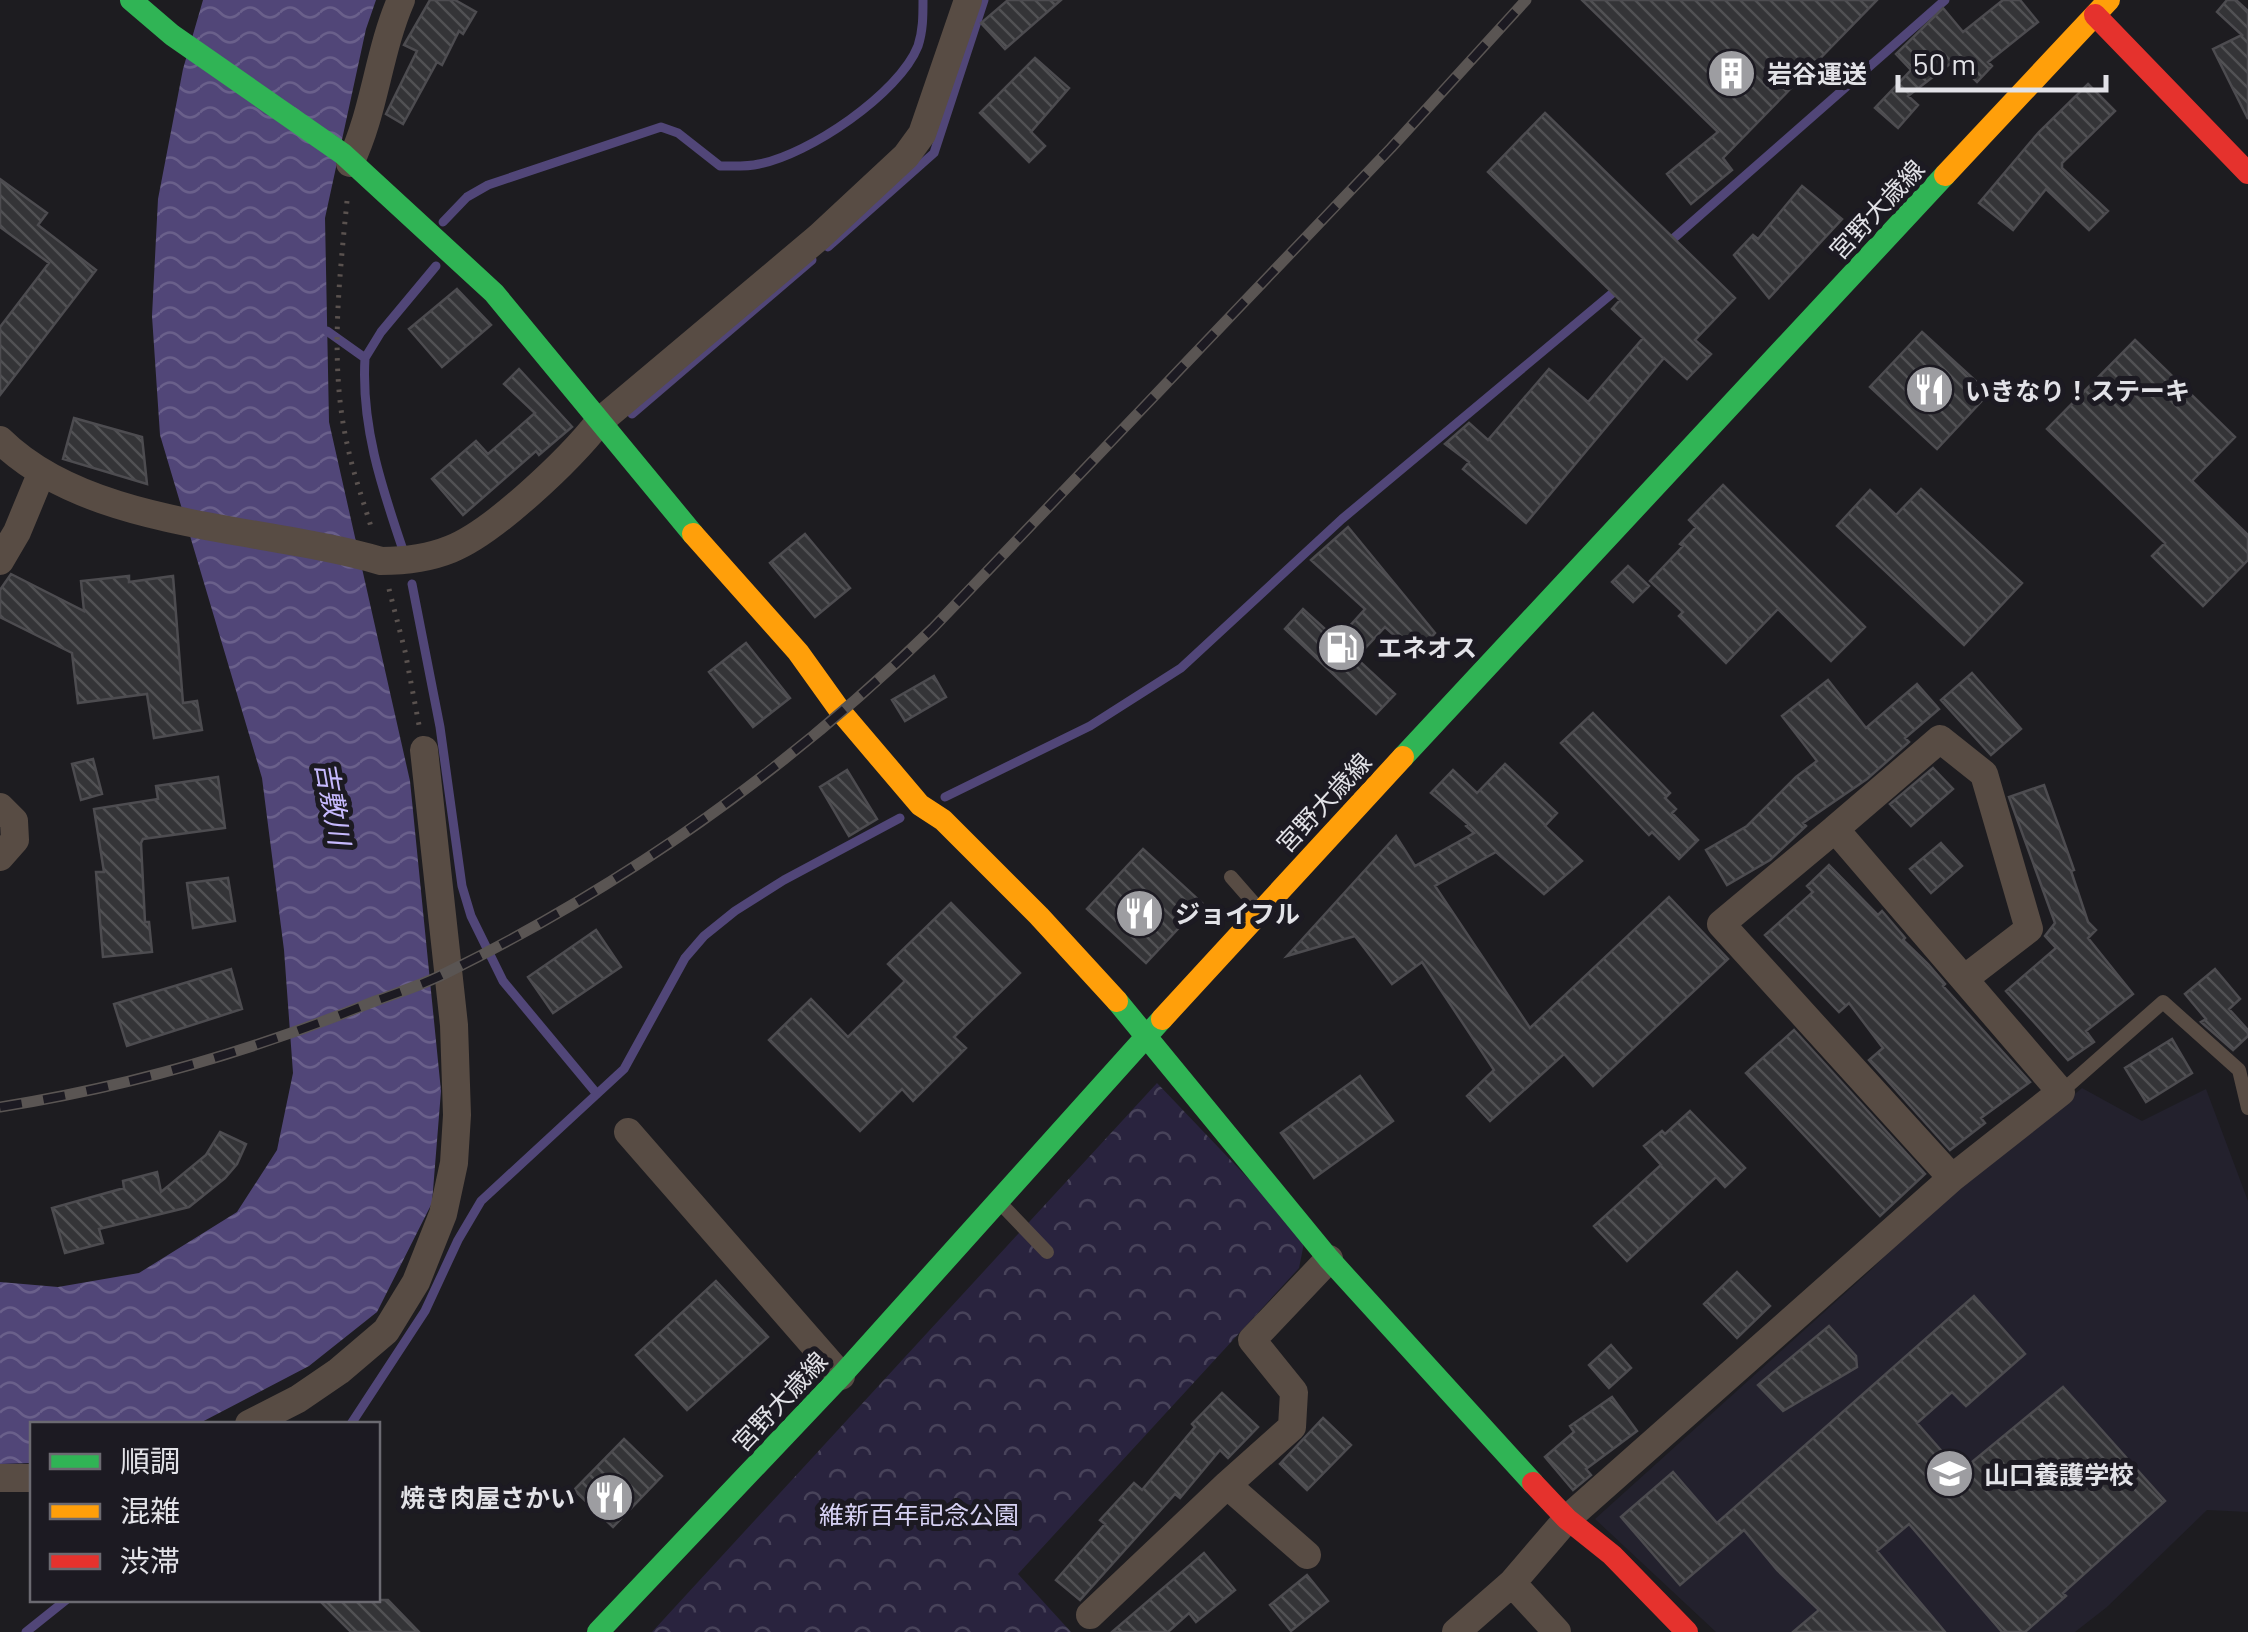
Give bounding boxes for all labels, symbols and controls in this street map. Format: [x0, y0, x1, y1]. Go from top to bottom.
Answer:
scale bar [1898, 30, 2106, 92]
text: 50 m [1913, 45, 1976, 81]
building icon: 岩谷運送 [1706, 47, 1758, 99]
place label: 岩谷運送 [1767, 58, 1867, 88]
street label: 宮野大歳線 [1822, 153, 1930, 265]
restaurant icon: いきなり！ステーキ [1904, 364, 1956, 416]
place label: いきなり！ステーキ [1965, 375, 2190, 405]
fuel station icon: エネオス [1316, 621, 1368, 673]
place label: エネオス [1377, 632, 1477, 662]
street label: 宮野大歳線 [1269, 746, 1377, 858]
water label: 吉敷川 [310, 759, 359, 850]
restaurant icon: ジョイフル [1114, 887, 1166, 939]
place label: ジョイフル [1175, 898, 1300, 928]
street label: 宮野大歳線 [725, 1345, 833, 1457]
legend [30, 1422, 380, 1602]
text: 順調 [120, 1442, 180, 1478]
school or university icon: 山口養護学校 [1923, 1448, 1975, 1500]
place label: 山口養護学校 [1984, 1459, 2134, 1489]
restaurant icon: 焼き肉屋さかい [584, 1471, 636, 1523]
place label: 焼き肉屋さかい [400, 1482, 575, 1512]
text: 混雑 [120, 1492, 180, 1528]
park label: 維新百年記念公園 [819, 1499, 1019, 1529]
text: 渋滞 [120, 1542, 180, 1578]

